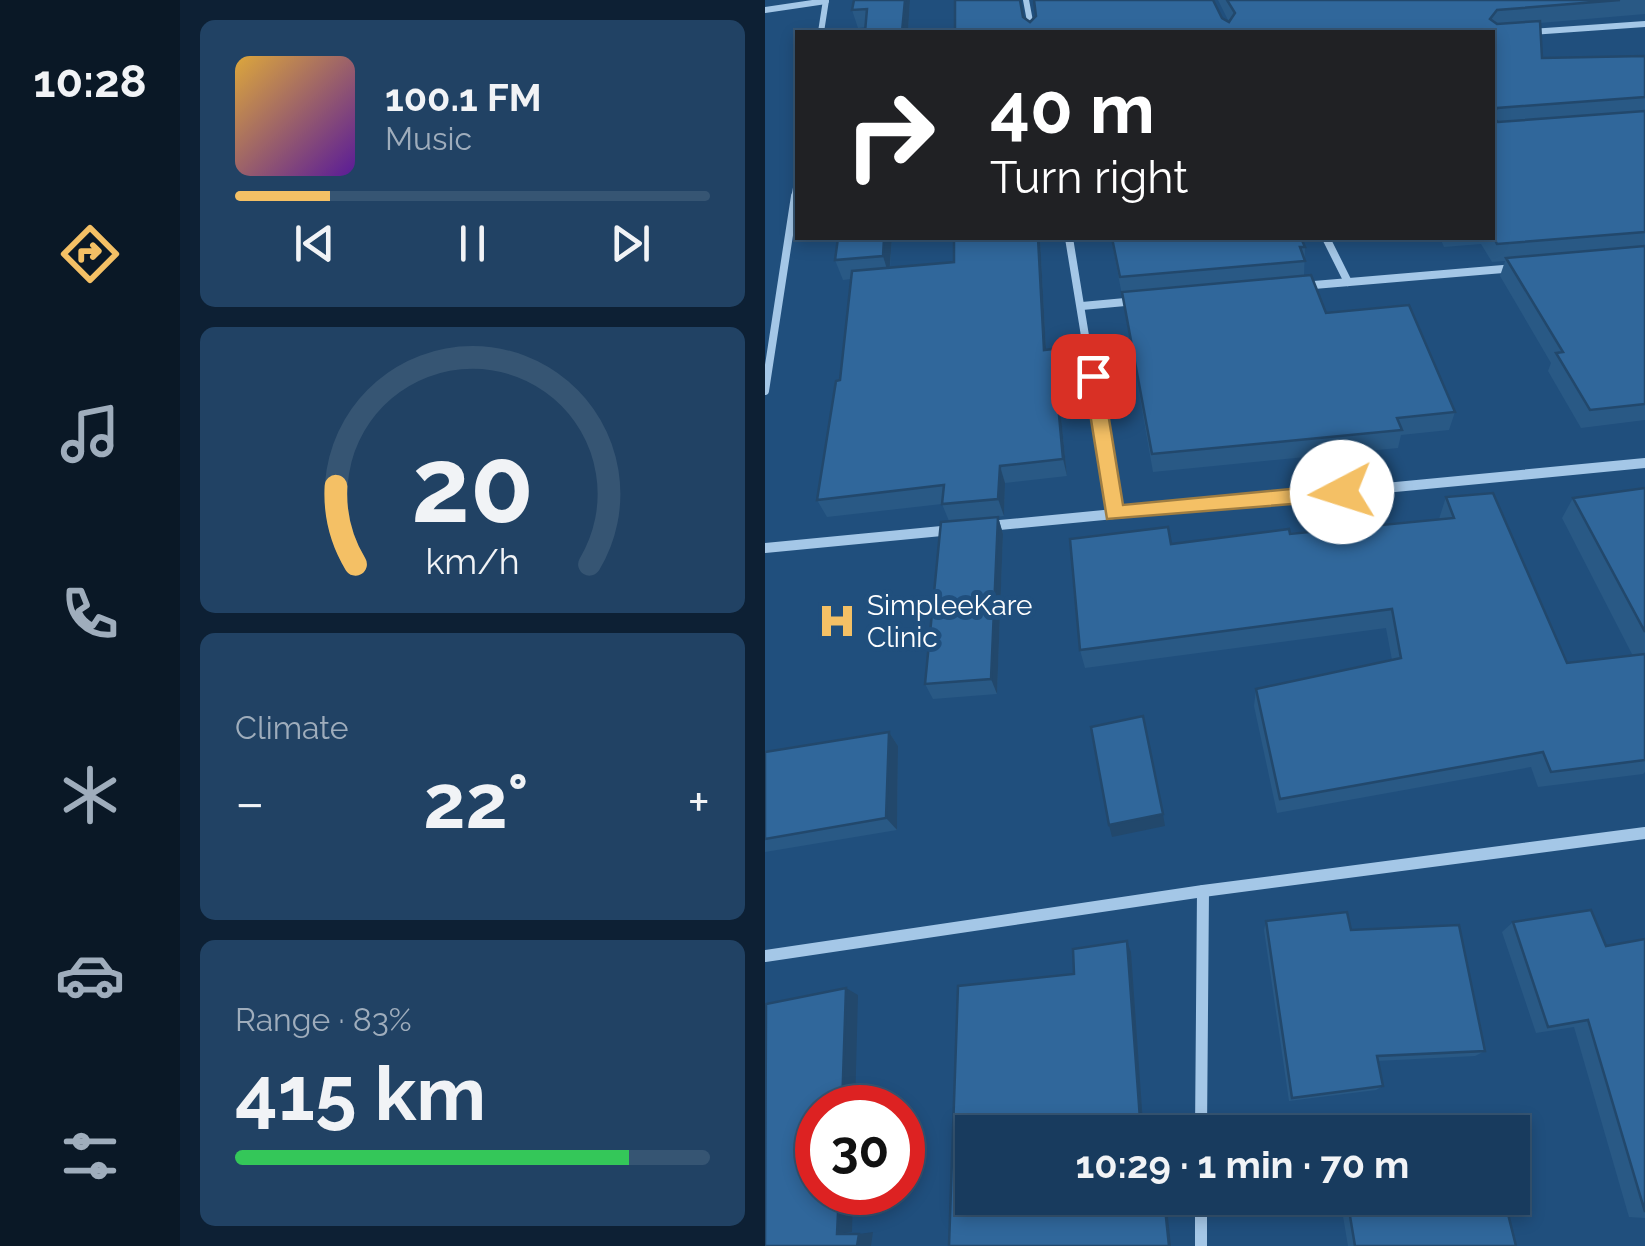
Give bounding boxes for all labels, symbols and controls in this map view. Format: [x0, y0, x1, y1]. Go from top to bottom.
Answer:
text: 10:28 [33, 55, 147, 108]
text: 40 m [990, 67, 1155, 149]
icon: right [825, 70, 955, 200]
text: 100.1 FM [385, 75, 542, 120]
text: Music [385, 120, 472, 157]
text: Turn right [990, 151, 1188, 204]
icon: previous [287, 216, 342, 271]
icon: pause [445, 216, 500, 271]
icon: next [603, 216, 658, 271]
icon: directions [55, 219, 125, 289]
pin [1051, 334, 1136, 419]
icon: arrive [1066, 349, 1121, 404]
icon: music [55, 399, 125, 469]
text: 20 [411, 424, 534, 546]
position arrow [1290, 440, 1394, 544]
text: km/h [425, 540, 520, 582]
icon: phone [55, 579, 125, 649]
place label: SimpleeKare Clinic [867, 589, 1033, 654]
hospital icon: SimpleeKare Clinic [816, 600, 858, 642]
text: Climate [235, 709, 349, 746]
text: 22° [423, 757, 529, 846]
icon: climate [55, 760, 125, 830]
text: − [235, 770, 265, 835]
text: + [687, 770, 710, 835]
icon: car [55, 940, 125, 1010]
text: Range · 83% [235, 1001, 412, 1038]
text: 415 km [235, 1049, 486, 1138]
speed limit sign: 30 [795, 1085, 925, 1215]
icon: filters [55, 1121, 125, 1191]
text: 10:29 · 1 min · 70 m [1076, 1142, 1409, 1187]

